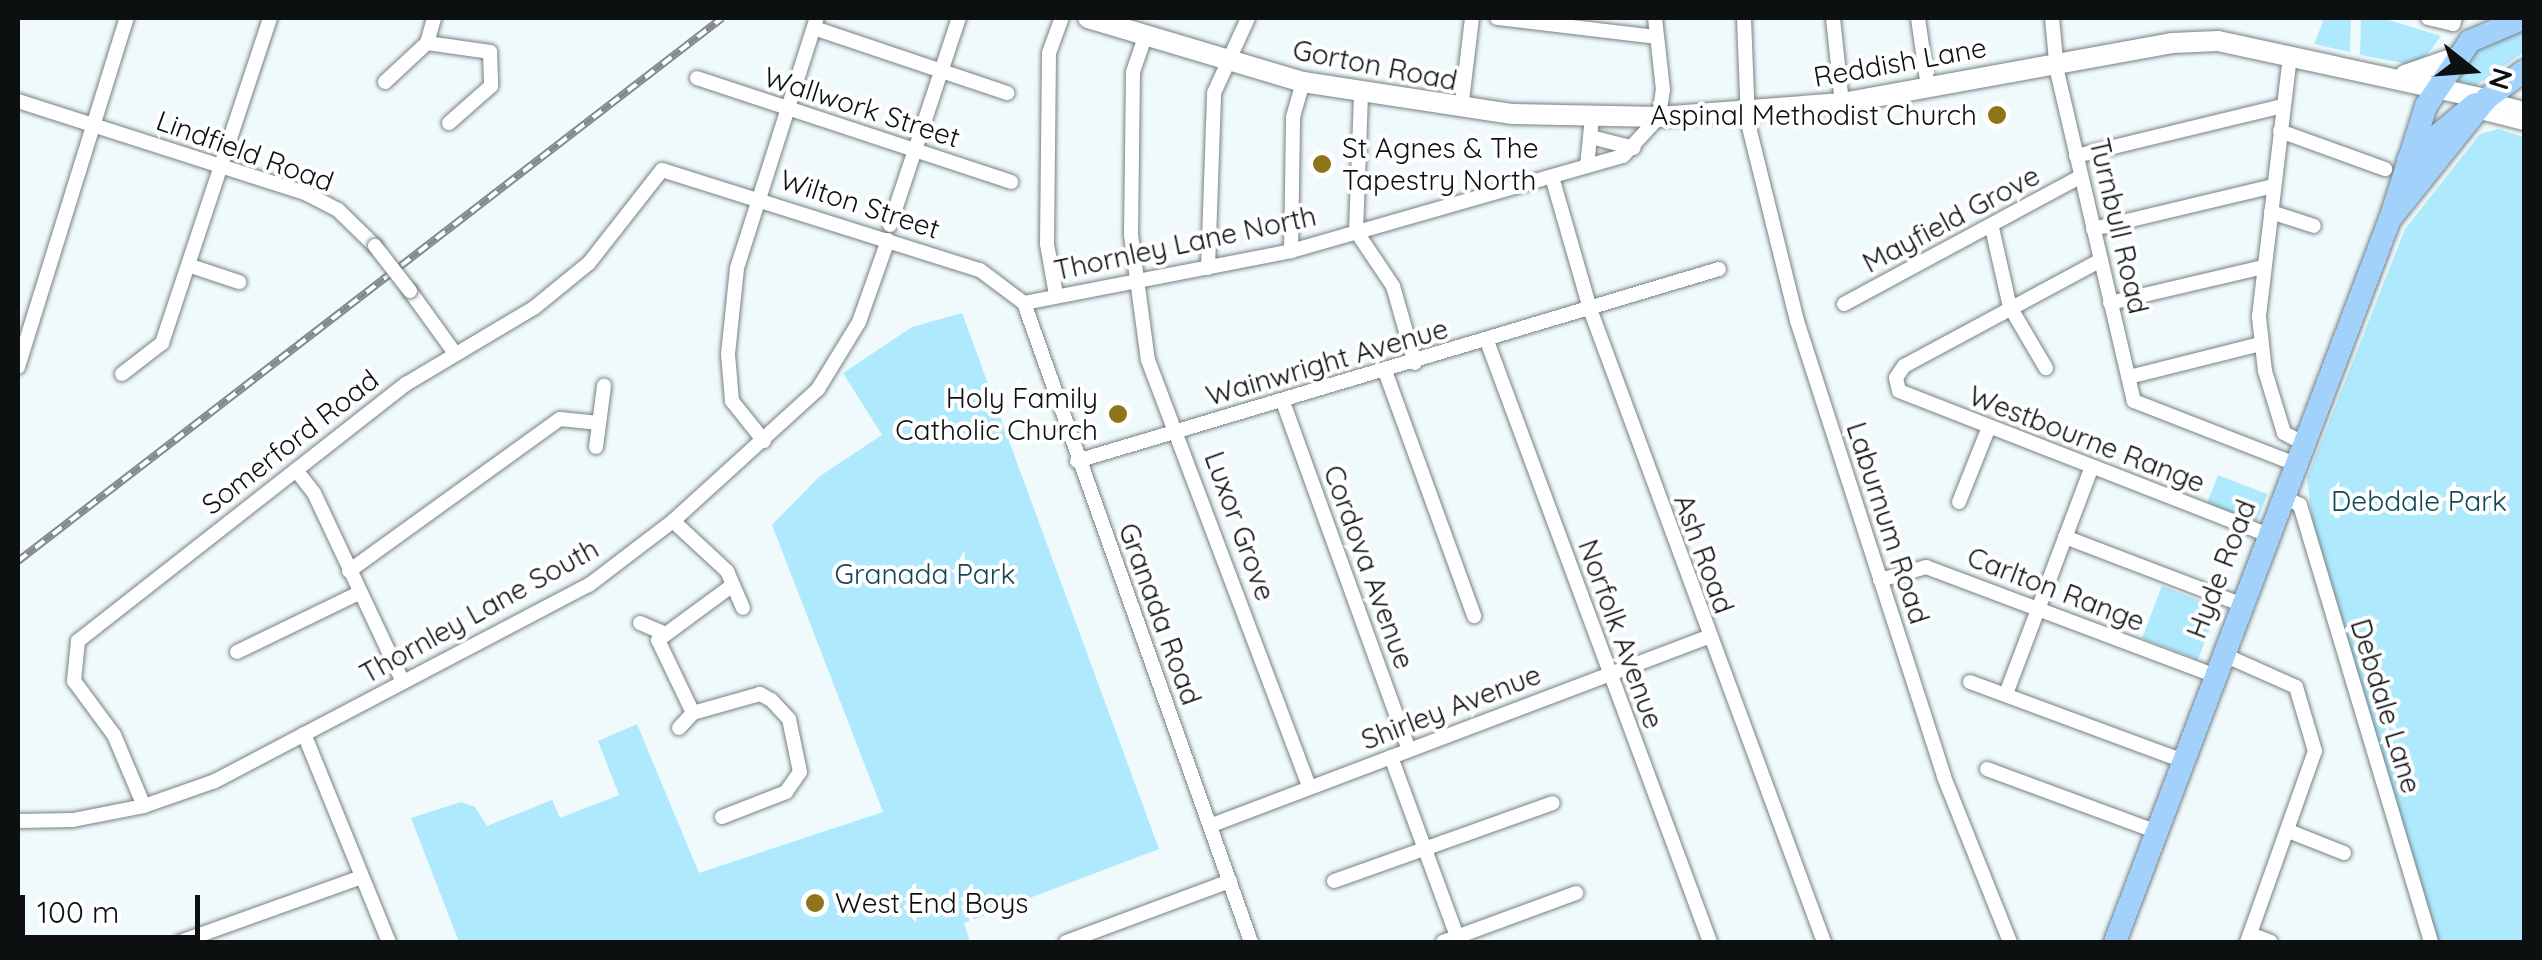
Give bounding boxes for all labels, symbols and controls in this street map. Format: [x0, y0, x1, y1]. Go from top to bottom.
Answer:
north arrow [2422, 20, 2522, 120]
street label: Reddish Lane [1811, 30, 1989, 94]
street label: Gorton Road [1290, 33, 1460, 97]
street label: Wallwork Street [760, 59, 964, 155]
text: N [2481, 64, 2521, 94]
place label: Aspinal Methodist Church [1650, 98, 1977, 132]
street label: Lindfield Road [152, 103, 338, 199]
marker: Aspinal Methodist Church [1986, 104, 2008, 126]
place label: St Agnes & The Tapestry North [1342, 131, 1539, 197]
street label: Turnbull Road [2082, 135, 2156, 317]
marker: St Agnes & The Tapestry North [1311, 153, 1333, 175]
street label: Mayfield Grove [1857, 158, 2045, 280]
street label: Wilton Street [776, 162, 944, 246]
street label: Thornley Lane North [1051, 199, 1319, 287]
street label: Wainwright Avenue [1202, 311, 1452, 413]
street label: Somerford Road [195, 363, 385, 521]
street label: Westbourne Range [1964, 379, 2210, 499]
place label: Holy Family Catholic Church [895, 381, 1098, 447]
marker: Holy Family Catholic Church [1107, 403, 1129, 425]
street label: Laburnum Road [1840, 418, 1936, 628]
street label: Luxor Grove [1197, 447, 1283, 605]
street label: Cordova Avenue [1317, 461, 1421, 673]
park label: Debdale Park [2331, 484, 2507, 518]
street label: Ash Road [1667, 490, 1741, 618]
street label: Hyde Road [2179, 495, 2263, 643]
street label: Granada Road [1112, 518, 1208, 710]
street label: Thornley Lane South [354, 531, 604, 691]
street label: Norfolk Avenue [1571, 535, 1671, 733]
street label: Carlton Range [1963, 540, 2149, 638]
park label: Granada Park [835, 557, 1015, 591]
street label: Debdale Lane [2344, 615, 2428, 797]
street label: Shirley Avenue [1356, 657, 1546, 757]
scale bar [25, 875, 205, 937]
place label: West End Boys [835, 886, 1028, 920]
marker: West End Boys [804, 892, 826, 914]
text: 100 m [37, 893, 119, 931]

